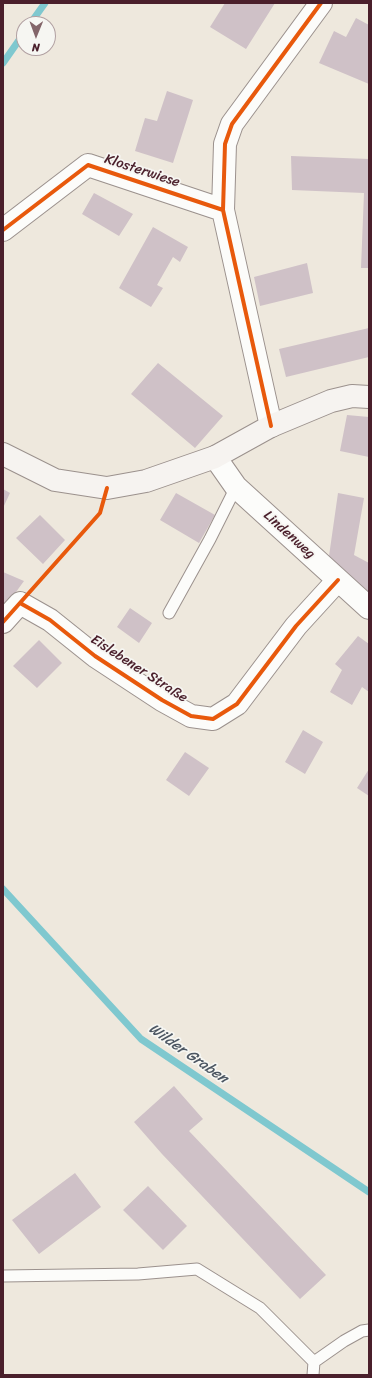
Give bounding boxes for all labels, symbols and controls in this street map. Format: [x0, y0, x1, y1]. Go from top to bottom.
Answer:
north arrow [16, 16, 56, 56]
text: N [32, 38, 40, 57]
street label: Klosterwiese [102, 151, 182, 191]
street label: Lindenweg [260, 507, 318, 563]
street label: Eislebener Straße [87, 631, 191, 707]
water label: Wilder Graben [145, 1020, 231, 1088]

